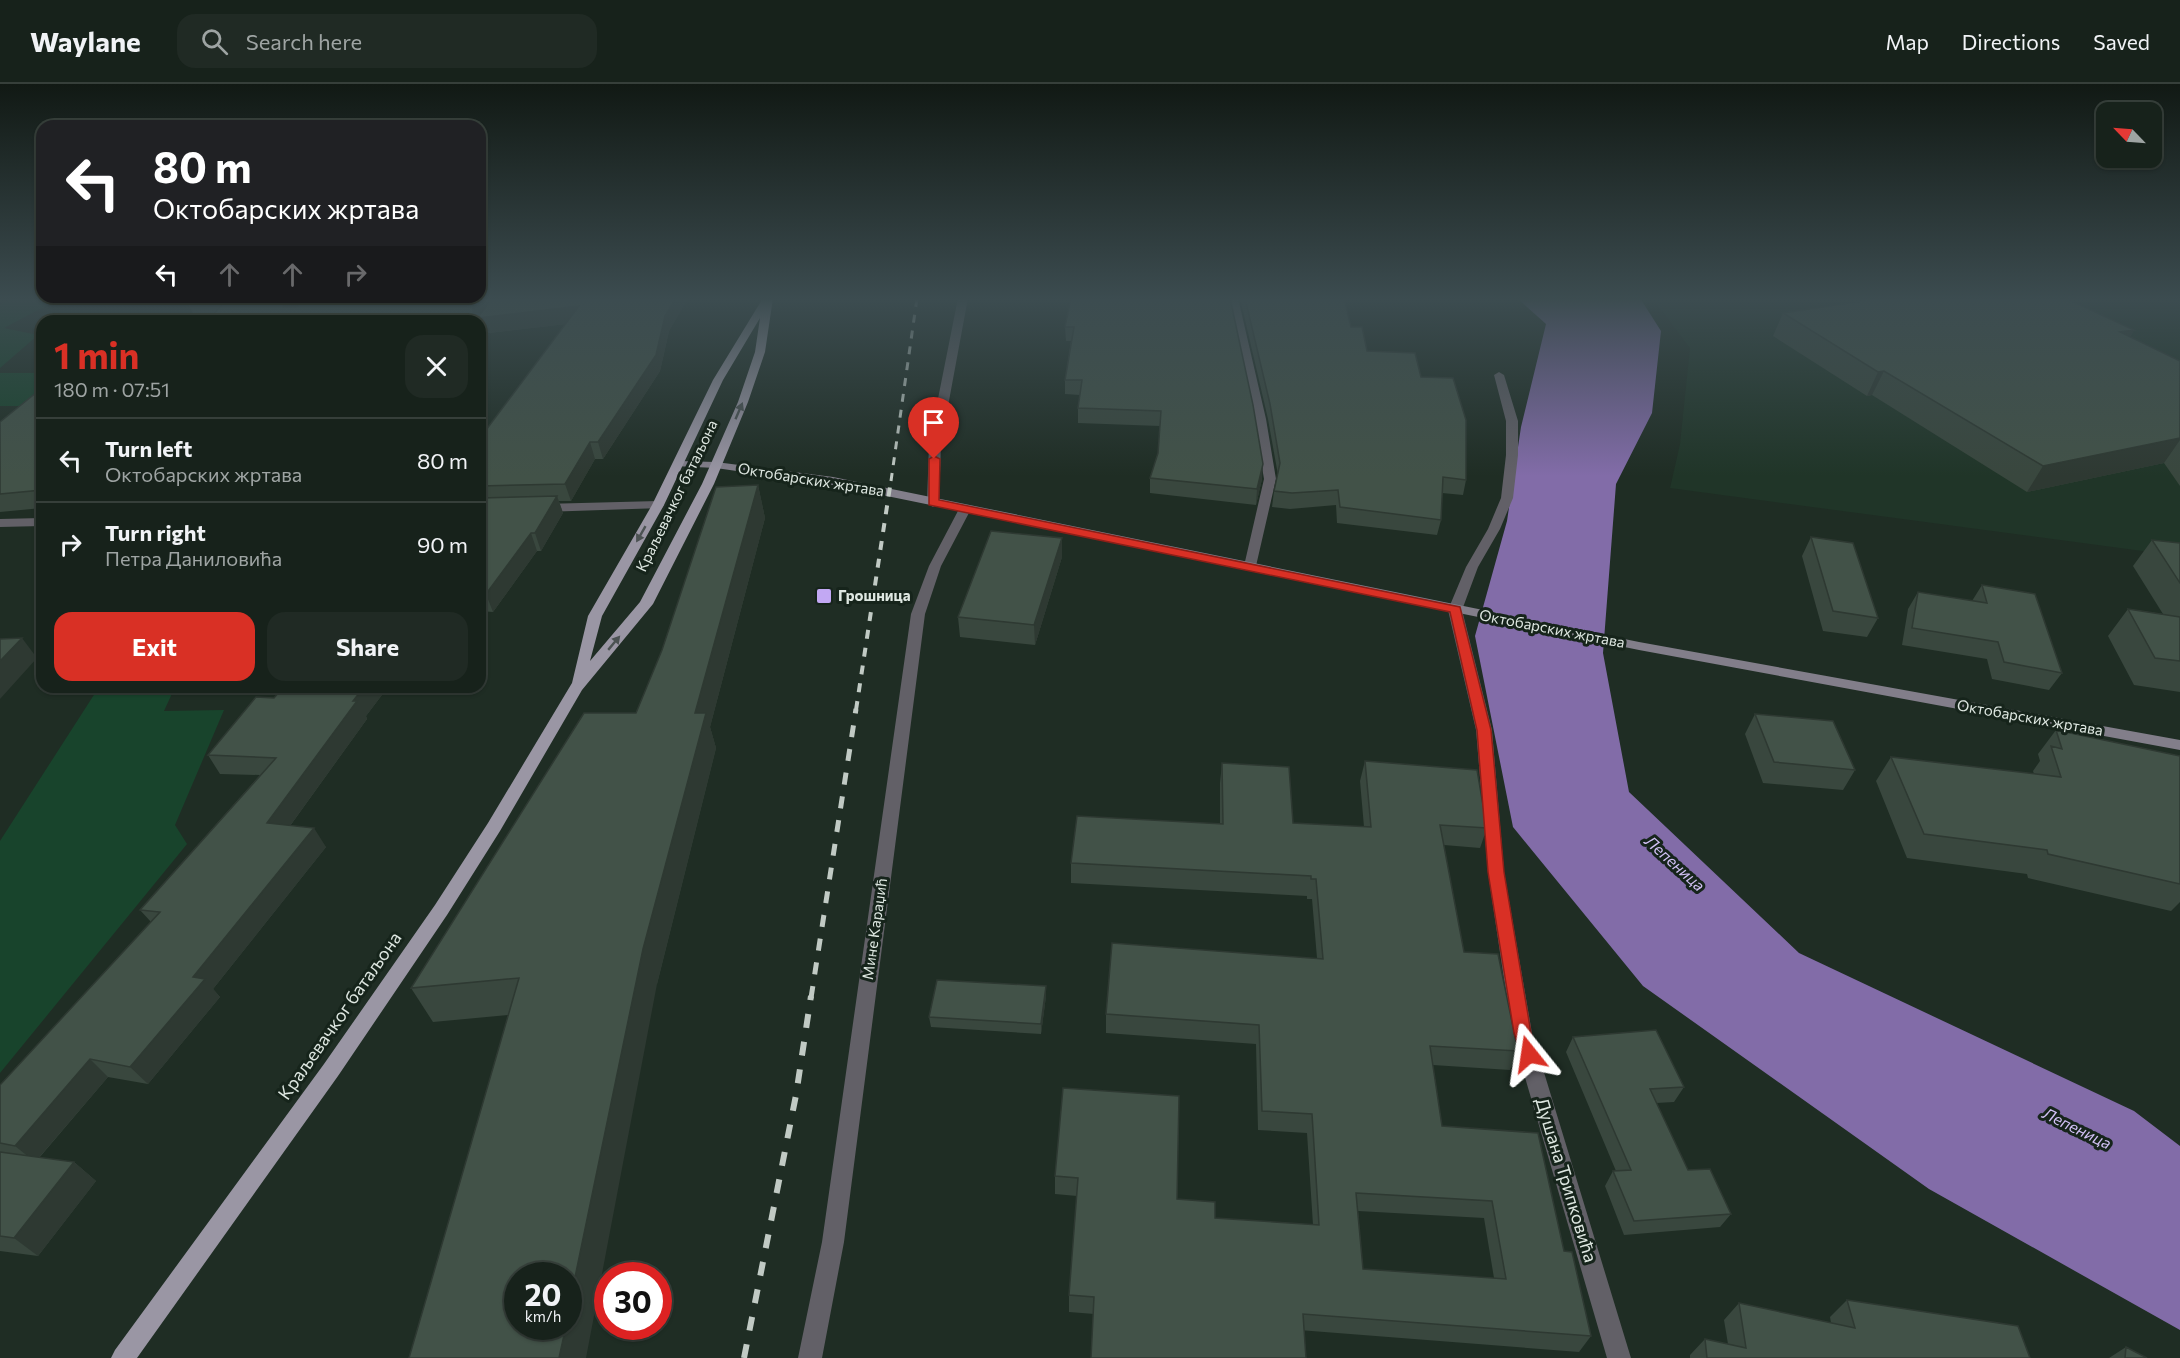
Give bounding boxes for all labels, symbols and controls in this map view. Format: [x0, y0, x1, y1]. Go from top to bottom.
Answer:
search box [177, 14, 597, 68]
text: Waylane [30, 24, 141, 58]
icon: search [198, 25, 231, 58]
text: Search here [246, 28, 362, 55]
text: Map [1886, 29, 1929, 54]
text: Directions [1962, 29, 2060, 54]
text: Saved [2093, 29, 2150, 54]
north arrow [2096, 102, 2162, 168]
map controls [2096, 102, 2162, 168]
text: 80 m [153, 140, 252, 192]
icon: left [54, 144, 132, 222]
text: Октобарских жртава [153, 192, 419, 225]
icon: left [150, 258, 183, 291]
icon: ahead [213, 258, 246, 291]
icon: ahead [276, 258, 309, 291]
icon: right [339, 258, 372, 291]
text: 1 min [54, 332, 139, 376]
button: close [405, 335, 468, 398]
text: 180 m · 07:51 [54, 377, 170, 401]
pin [908, 397, 959, 459]
one-way arrow [735, 402, 744, 420]
icon: arrive [917, 406, 950, 439]
street label: Краљевачког батаљона [631, 417, 721, 574]
text: Turn left [105, 435, 192, 462]
icon: left [54, 444, 87, 477]
text: 80 m [417, 447, 468, 474]
street label: Октобарских жртава [737, 459, 886, 499]
text: Октобарских жртава [105, 462, 302, 486]
text: Turn right [105, 519, 206, 546]
one-way arrow [636, 526, 647, 542]
icon: right [54, 528, 87, 561]
text: 90 m [417, 531, 468, 558]
text: Петра Даниловића [105, 546, 282, 570]
place label: Грошница [838, 586, 911, 604]
marker: Грошница [815, 587, 833, 605]
street label: Октобарских жртава [1478, 605, 1626, 651]
button: Exit [54, 612, 255, 681]
button: Share [267, 612, 468, 681]
one-way arrow [607, 636, 620, 651]
street label: Октобарских жртава [1956, 695, 2105, 739]
water label: Лепеница [1641, 830, 1709, 894]
street label: Мине Караџић [858, 877, 890, 981]
street label: Краљевачког батаљона [273, 927, 406, 1104]
position arrow [1497, 1022, 1561, 1086]
street label: Душана Трипковића [1531, 1095, 1603, 1265]
water label: Лепеница [2039, 1102, 2115, 1152]
speed limit sign: 30 [594, 1262, 672, 1340]
text: 20 [525, 1275, 561, 1312]
text: km/h [525, 1307, 561, 1325]

